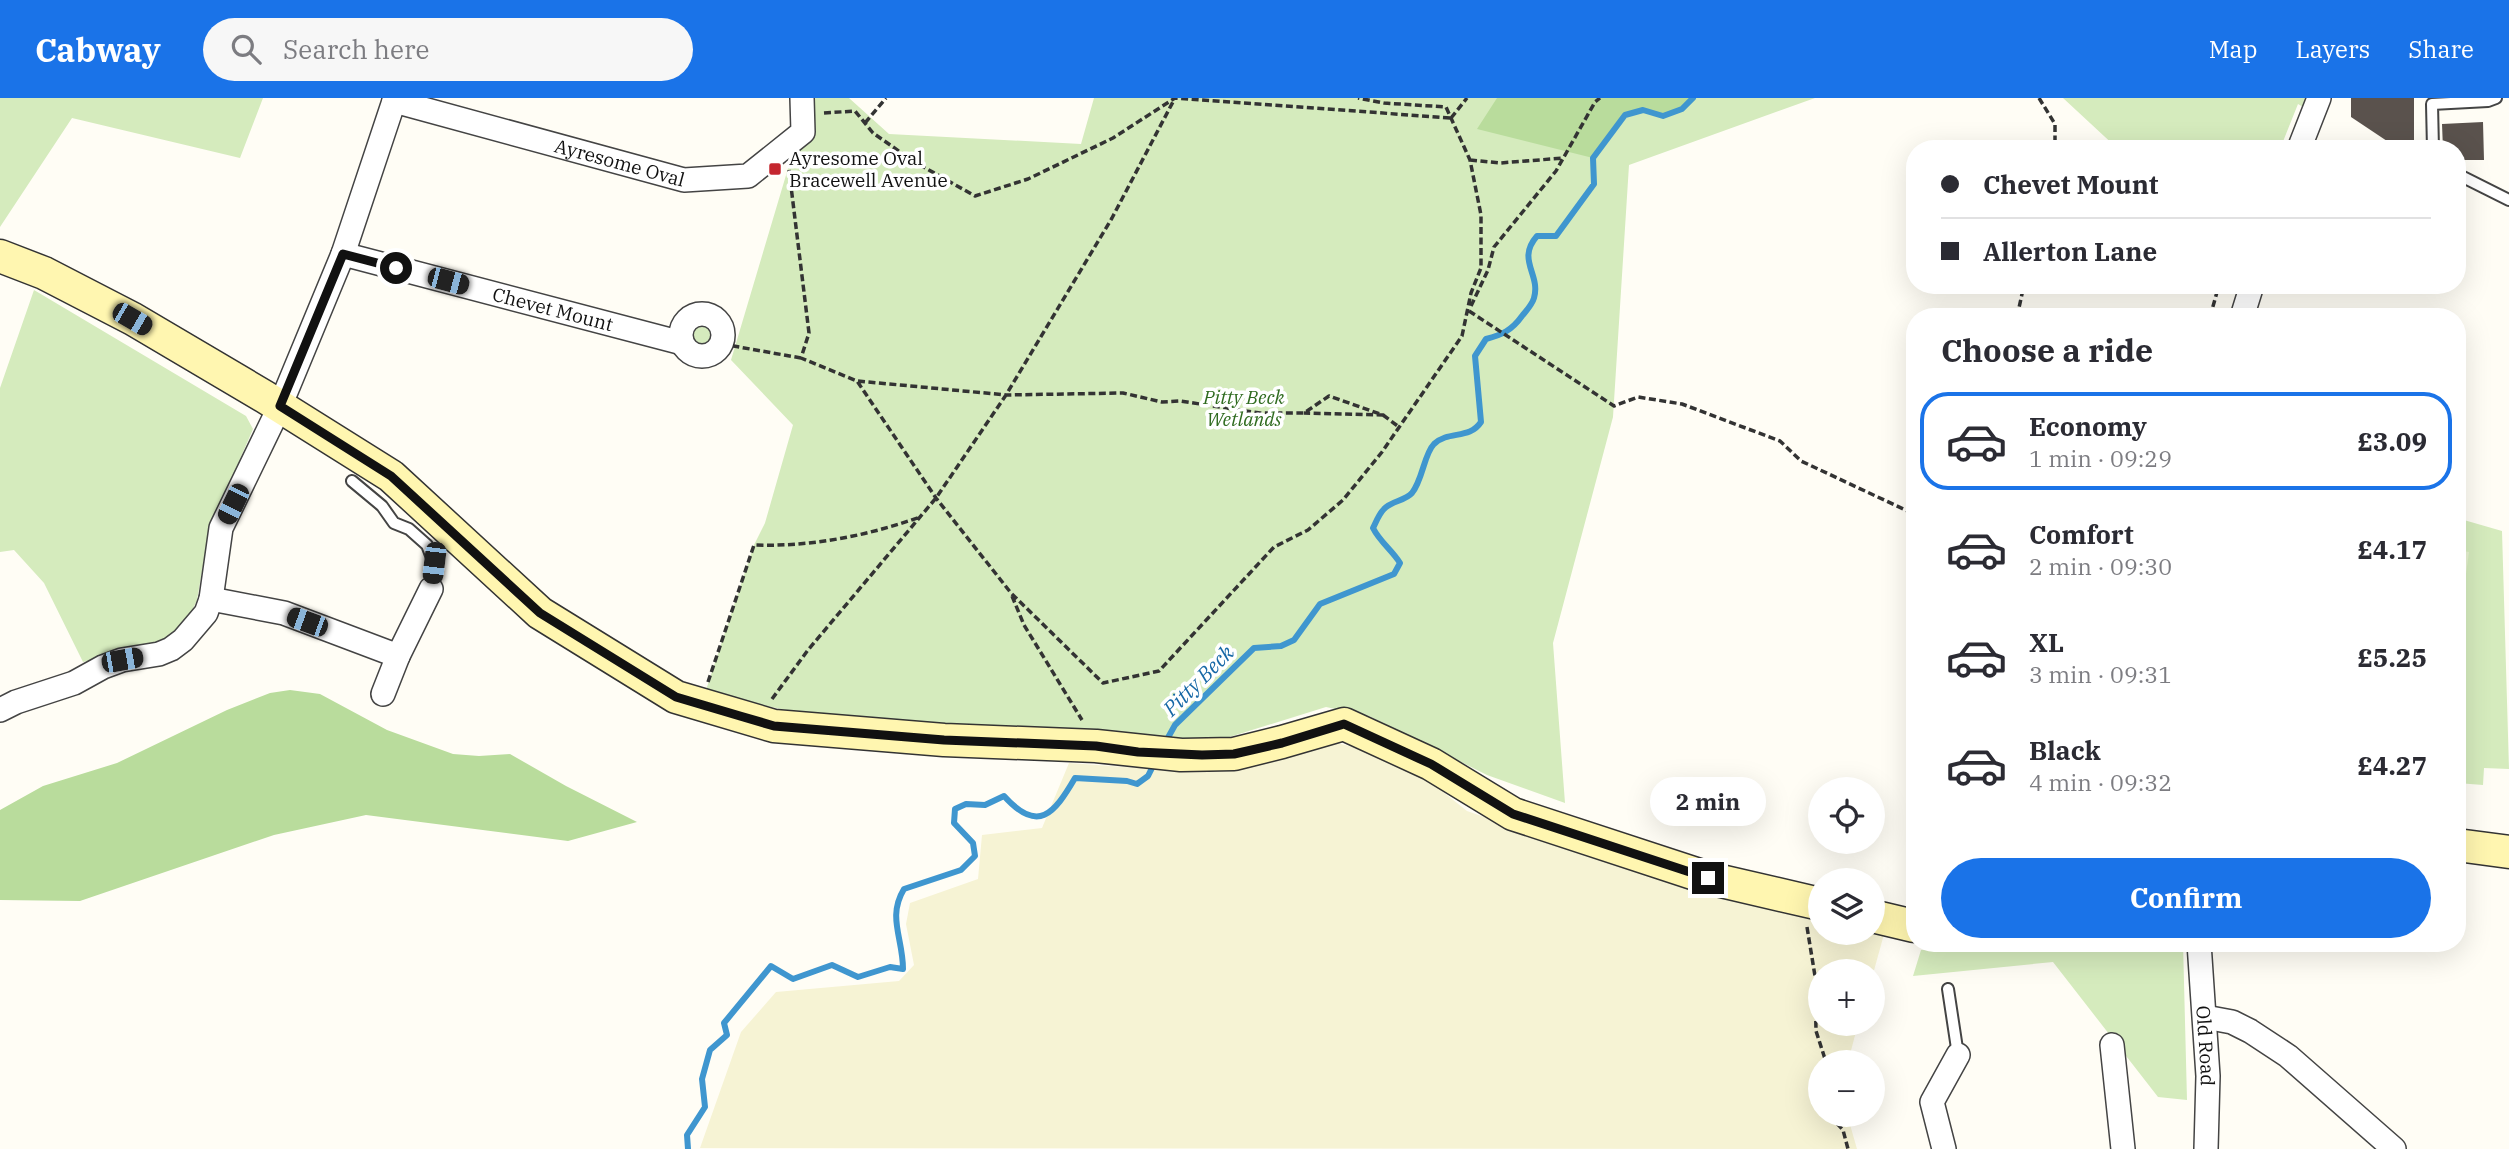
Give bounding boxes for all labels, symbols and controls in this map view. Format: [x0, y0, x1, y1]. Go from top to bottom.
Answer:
search box [203, 18, 693, 81]
text: Cabway [35, 28, 161, 71]
icon: search [227, 30, 265, 68]
text: Search here [283, 32, 429, 66]
text: Map [2209, 33, 2257, 65]
text: Layers [2295, 33, 2370, 65]
text: Share [2408, 33, 2474, 65]
street label: Ayresome Oval [552, 133, 688, 192]
place label: Ayresome Oval Bracewell Avenue [789, 146, 948, 192]
marker: Ayresome Oval Bracewell Avenue [767, 161, 783, 177]
text: Chevet Mount [1983, 167, 2159, 201]
text: Allerton Lane [1983, 234, 2157, 268]
route start [380, 252, 412, 284]
car [425, 265, 472, 297]
street label: Chevet Mount [490, 282, 616, 336]
car [109, 299, 156, 339]
text: Choose a ride [1941, 329, 2153, 371]
park label: Pitty Beck Wetlands [1202, 385, 1286, 431]
text: Economy [2029, 409, 2147, 443]
icon: car [1945, 410, 2008, 473]
text: £3.09 [2357, 424, 2427, 458]
text: 1 min · 09:29 [2029, 443, 2172, 473]
car [215, 481, 252, 527]
text: Comfort [2029, 517, 2134, 551]
icon: car [1945, 518, 2008, 581]
text: £4.17 [2357, 532, 2427, 566]
car [422, 541, 447, 585]
text: 2 min · 09:30 [2029, 551, 2172, 581]
car [284, 605, 331, 639]
text: XL [2029, 625, 2064, 659]
icon: car [1945, 626, 2008, 689]
water label: Pitty Beck [1156, 638, 1240, 722]
text: £5.25 [2357, 640, 2427, 674]
car [100, 646, 145, 674]
text: 3 min · 09:31 [2029, 659, 2172, 689]
text: Black [2029, 733, 2101, 767]
icon: car [1945, 734, 2008, 797]
text: £4.27 [2357, 748, 2427, 782]
text: 4 min · 09:32 [2029, 767, 2172, 797]
callout: 2 min [1650, 776, 1766, 826]
map controls [1808, 777, 1885, 1127]
button: locate [1808, 777, 1885, 854]
text: 2 min [1676, 786, 1740, 816]
button: Confirm [1941, 858, 2431, 938]
route end [1692, 862, 1724, 894]
button: layers [1808, 868, 1885, 945]
button: + [1808, 959, 1885, 1036]
street label: Old Road [2191, 1005, 2220, 1086]
button: − [1808, 1050, 1885, 1127]

